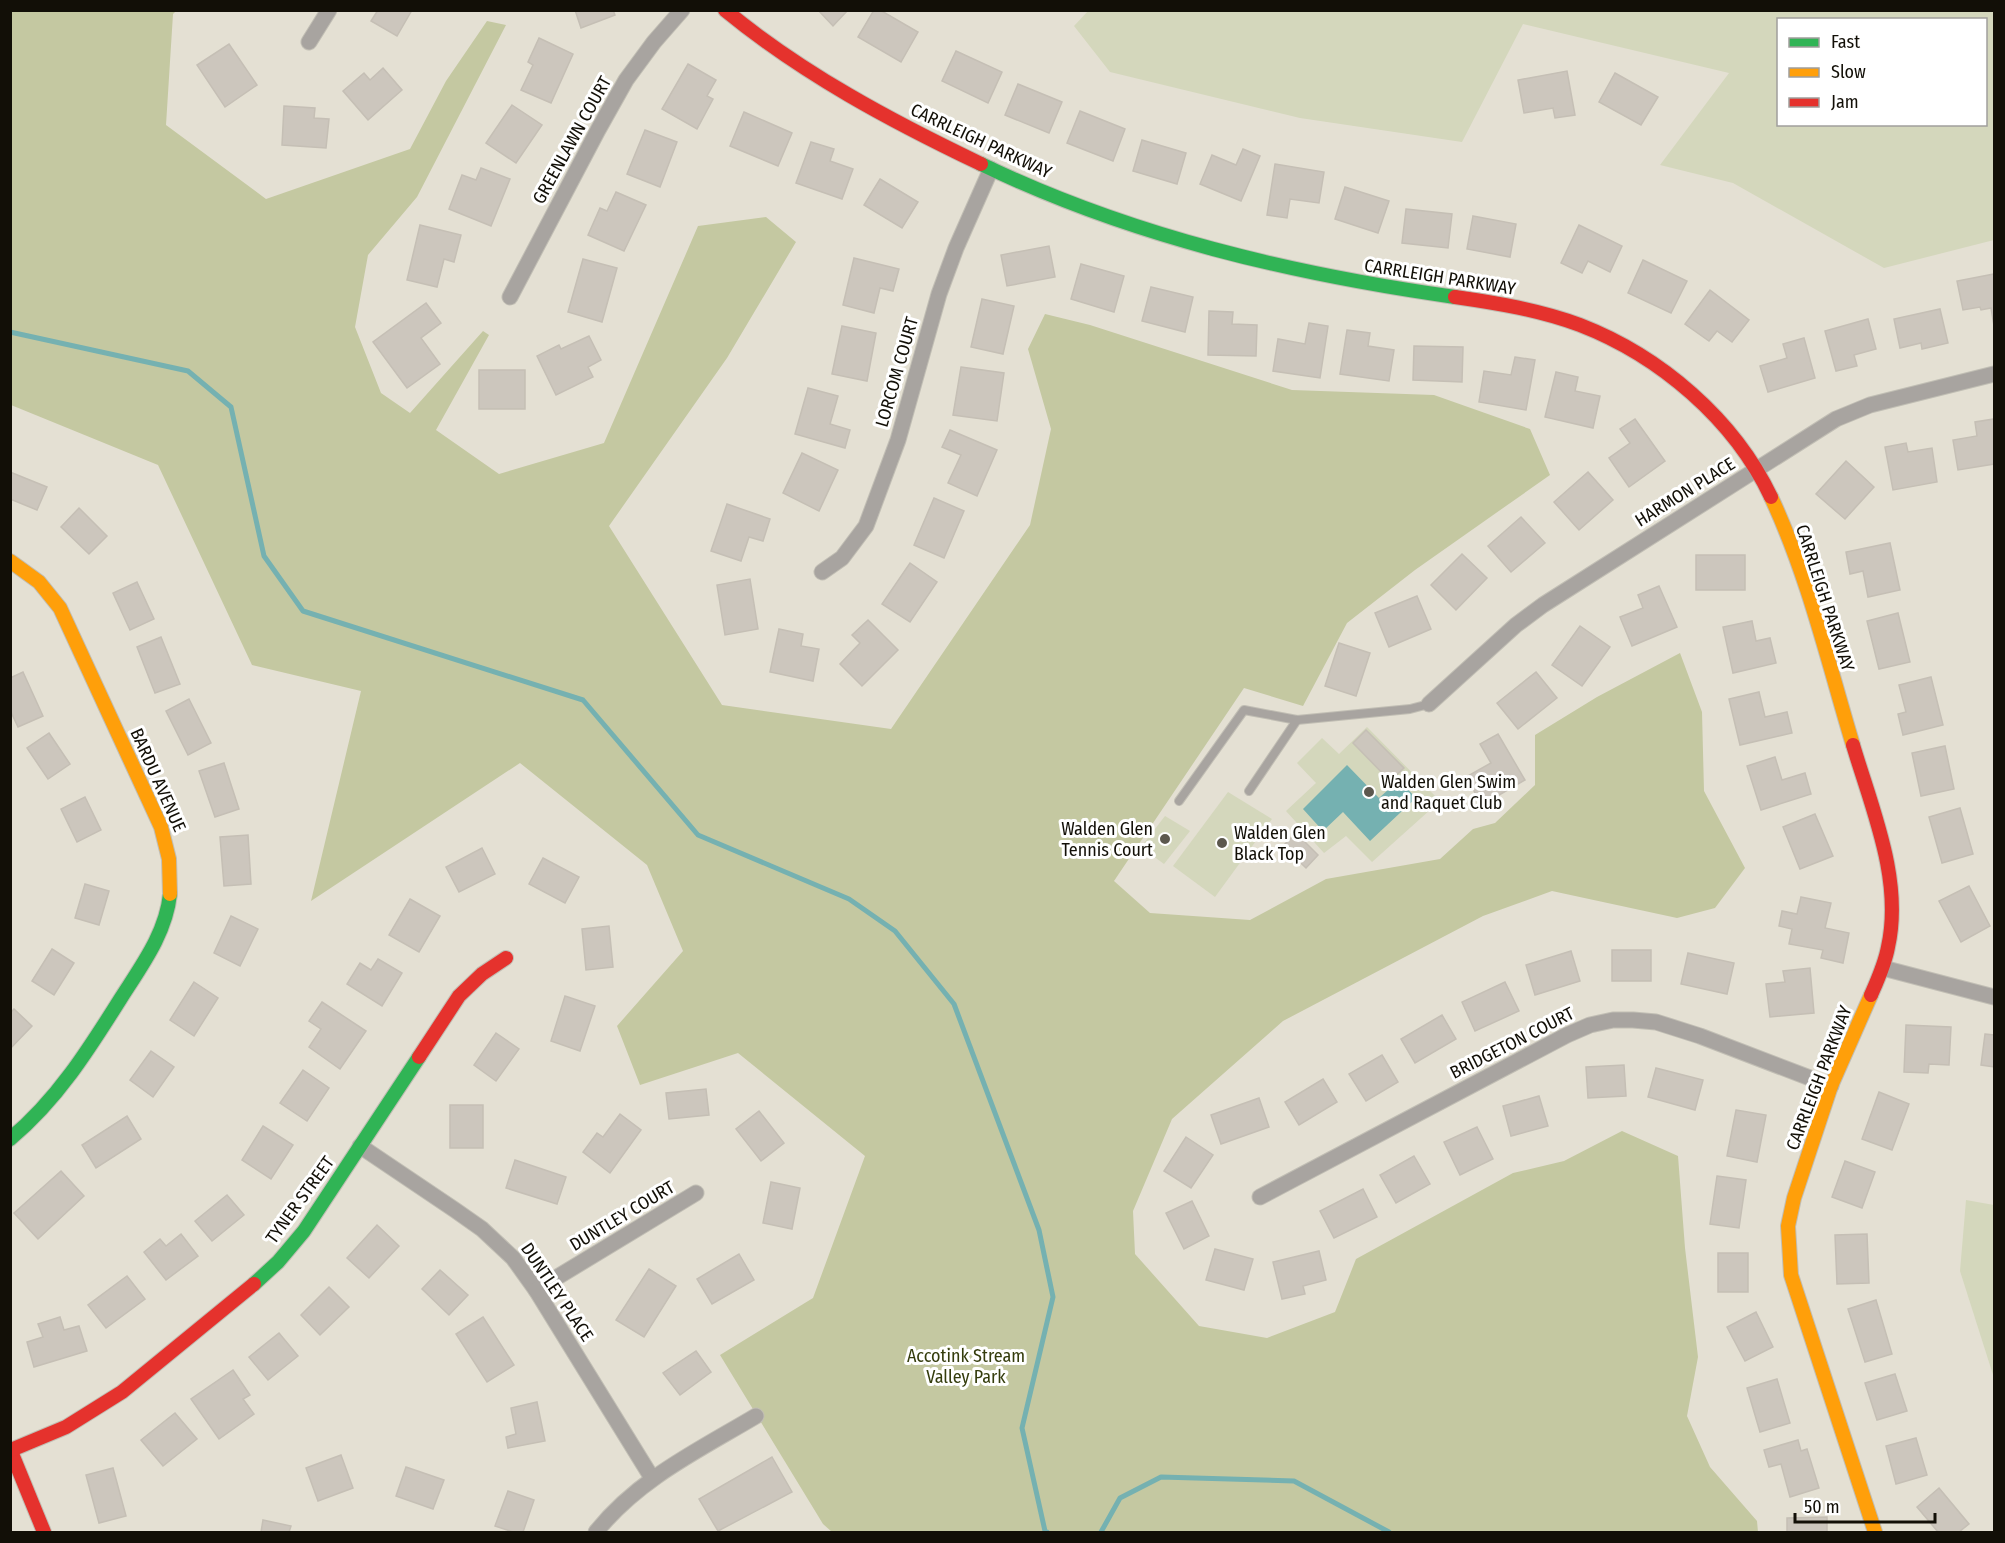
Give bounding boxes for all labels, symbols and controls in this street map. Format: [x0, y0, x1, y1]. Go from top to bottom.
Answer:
legend [1777, 18, 1987, 126]
text: Fast [1831, 31, 1860, 53]
text: Slow [1831, 61, 1866, 83]
street label: GREENLAWN COURT [528, 72, 616, 208]
text: Jam [1831, 91, 1859, 113]
street label: CARRLEIGH PARKWAY [907, 99, 1055, 183]
street label: CARRLEIGH PARKWAY [1363, 254, 1517, 300]
street label: LORCOM COURT [871, 314, 923, 430]
street label: HARMON PLACE [1631, 453, 1739, 531]
street label: CARRLEIGH PARKWAY [1791, 522, 1859, 674]
street label: BARDU AVENUE [125, 725, 191, 835]
place label: Walden Glen Swim and Raquet Club [1381, 771, 1516, 814]
marker: Walden Glen Swim and Raquet Club [1362, 785, 1376, 799]
place label: Walden Glen Tennis Court [1061, 818, 1153, 861]
place label: Walden Glen Black Top [1234, 822, 1326, 865]
marker: Walden Glen Tennis Court [1158, 832, 1172, 846]
marker: Walden Glen Black Top [1215, 836, 1229, 850]
street label: BRIDGETON COURT [1446, 1002, 1578, 1084]
street label: CARRLEIGH PARKWAY [1781, 1003, 1857, 1153]
street label: TYNER STREET [261, 1151, 339, 1248]
street label: DUNTLEY COURT [566, 1176, 679, 1256]
street label: DUNTLEY PLACE [516, 1239, 598, 1345]
park label: Accotink Stream Valley Park [907, 1345, 1025, 1388]
scale bar [1795, 1486, 1934, 1524]
text: 50 m [1804, 1496, 1840, 1518]

